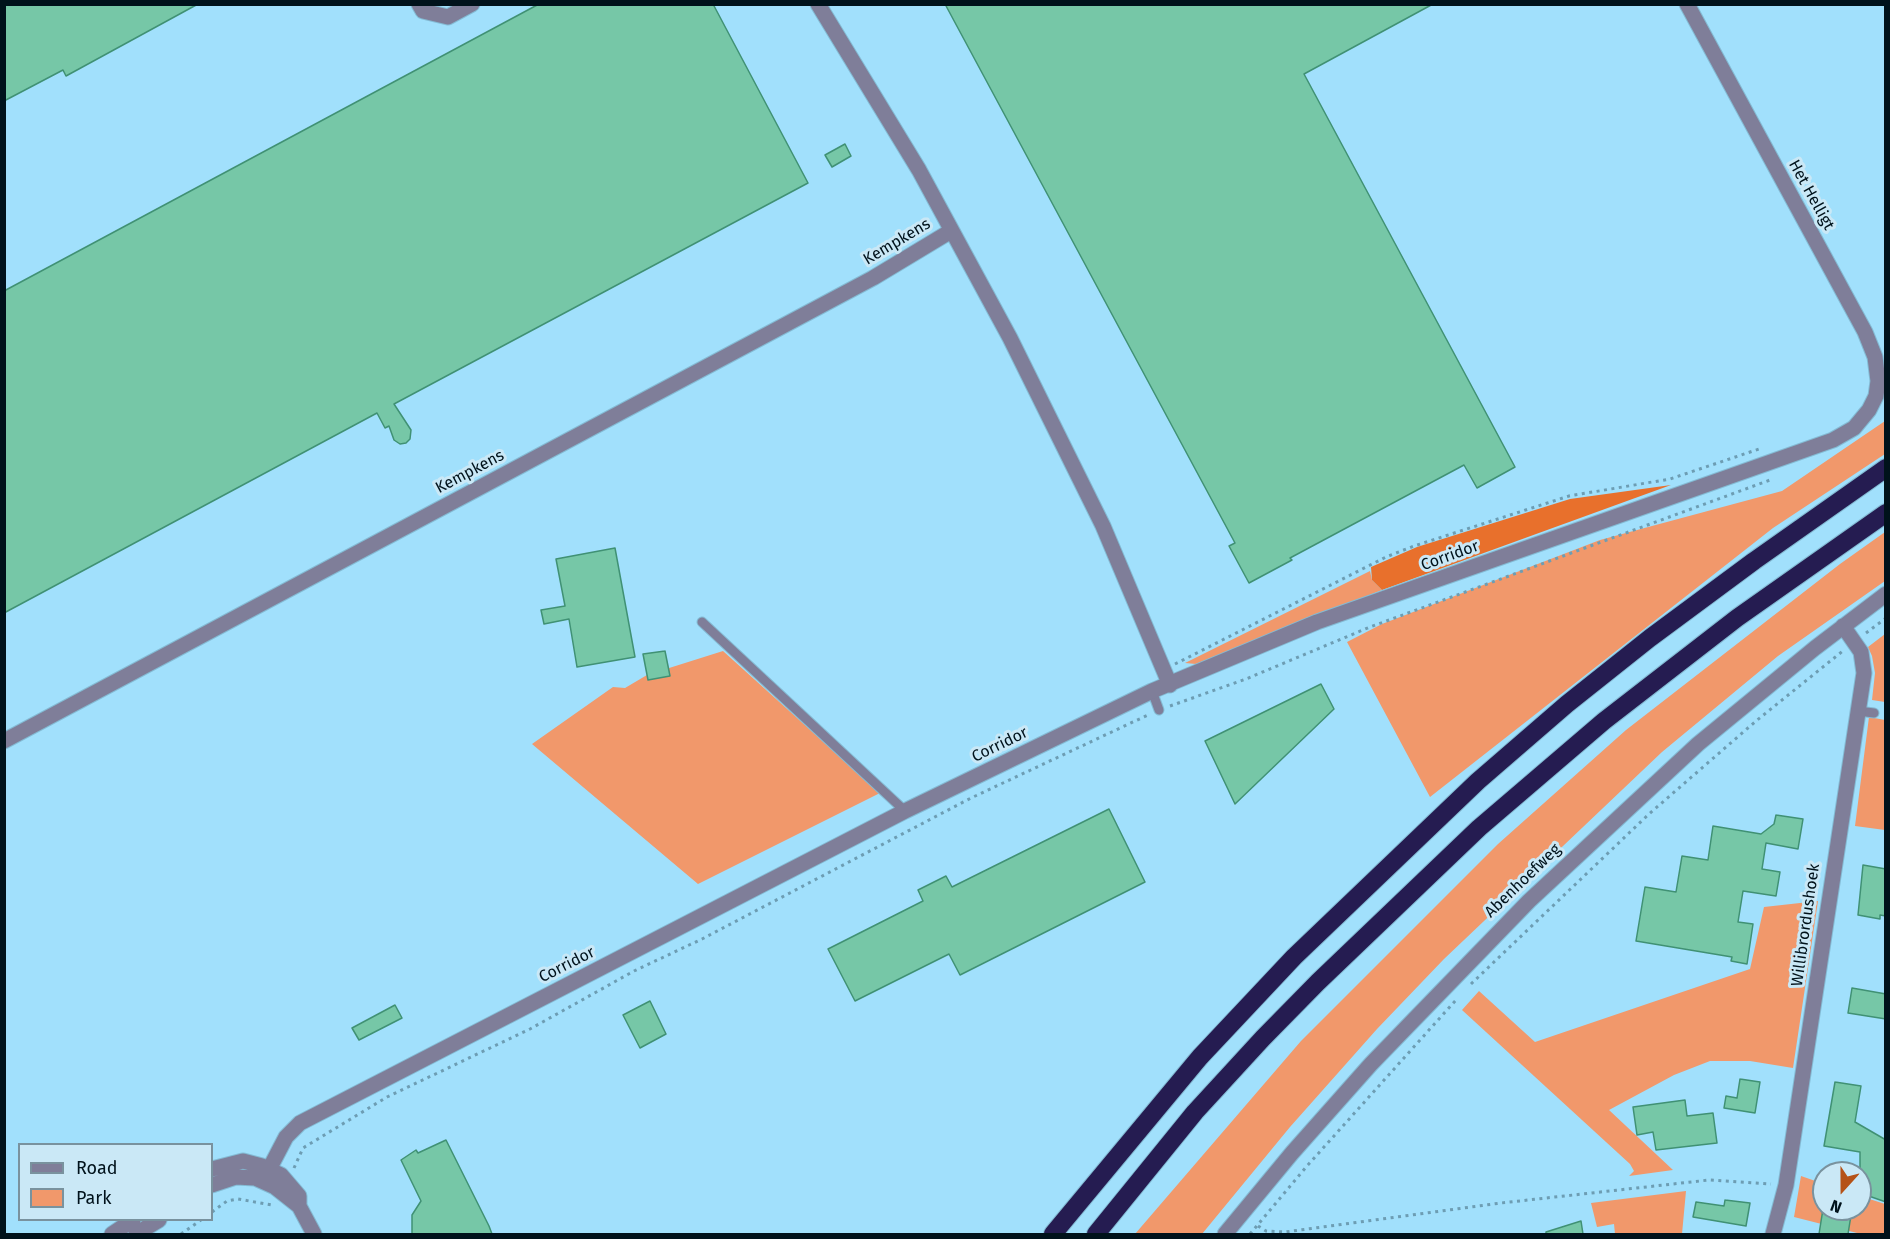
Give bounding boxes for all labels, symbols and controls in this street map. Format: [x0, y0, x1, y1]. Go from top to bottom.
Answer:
street label: Het Helligt [1784, 157, 1838, 233]
street label: Kempkens [860, 215, 934, 269]
street label: Kempkens [432, 446, 508, 498]
street label: Corridor [1419, 537, 1481, 575]
street label: Corridor [969, 723, 1031, 767]
street label: Abenhoefweg [1481, 840, 1565, 922]
street label: Willibrordushoek [1788, 862, 1824, 988]
street label: Corridor [536, 943, 598, 987]
legend [18, 1143, 213, 1221]
text: Road [76, 1157, 118, 1179]
north arrow [1812, 1161, 1872, 1221]
text: Park [76, 1187, 111, 1209]
text: N [1828, 1196, 1844, 1217]

